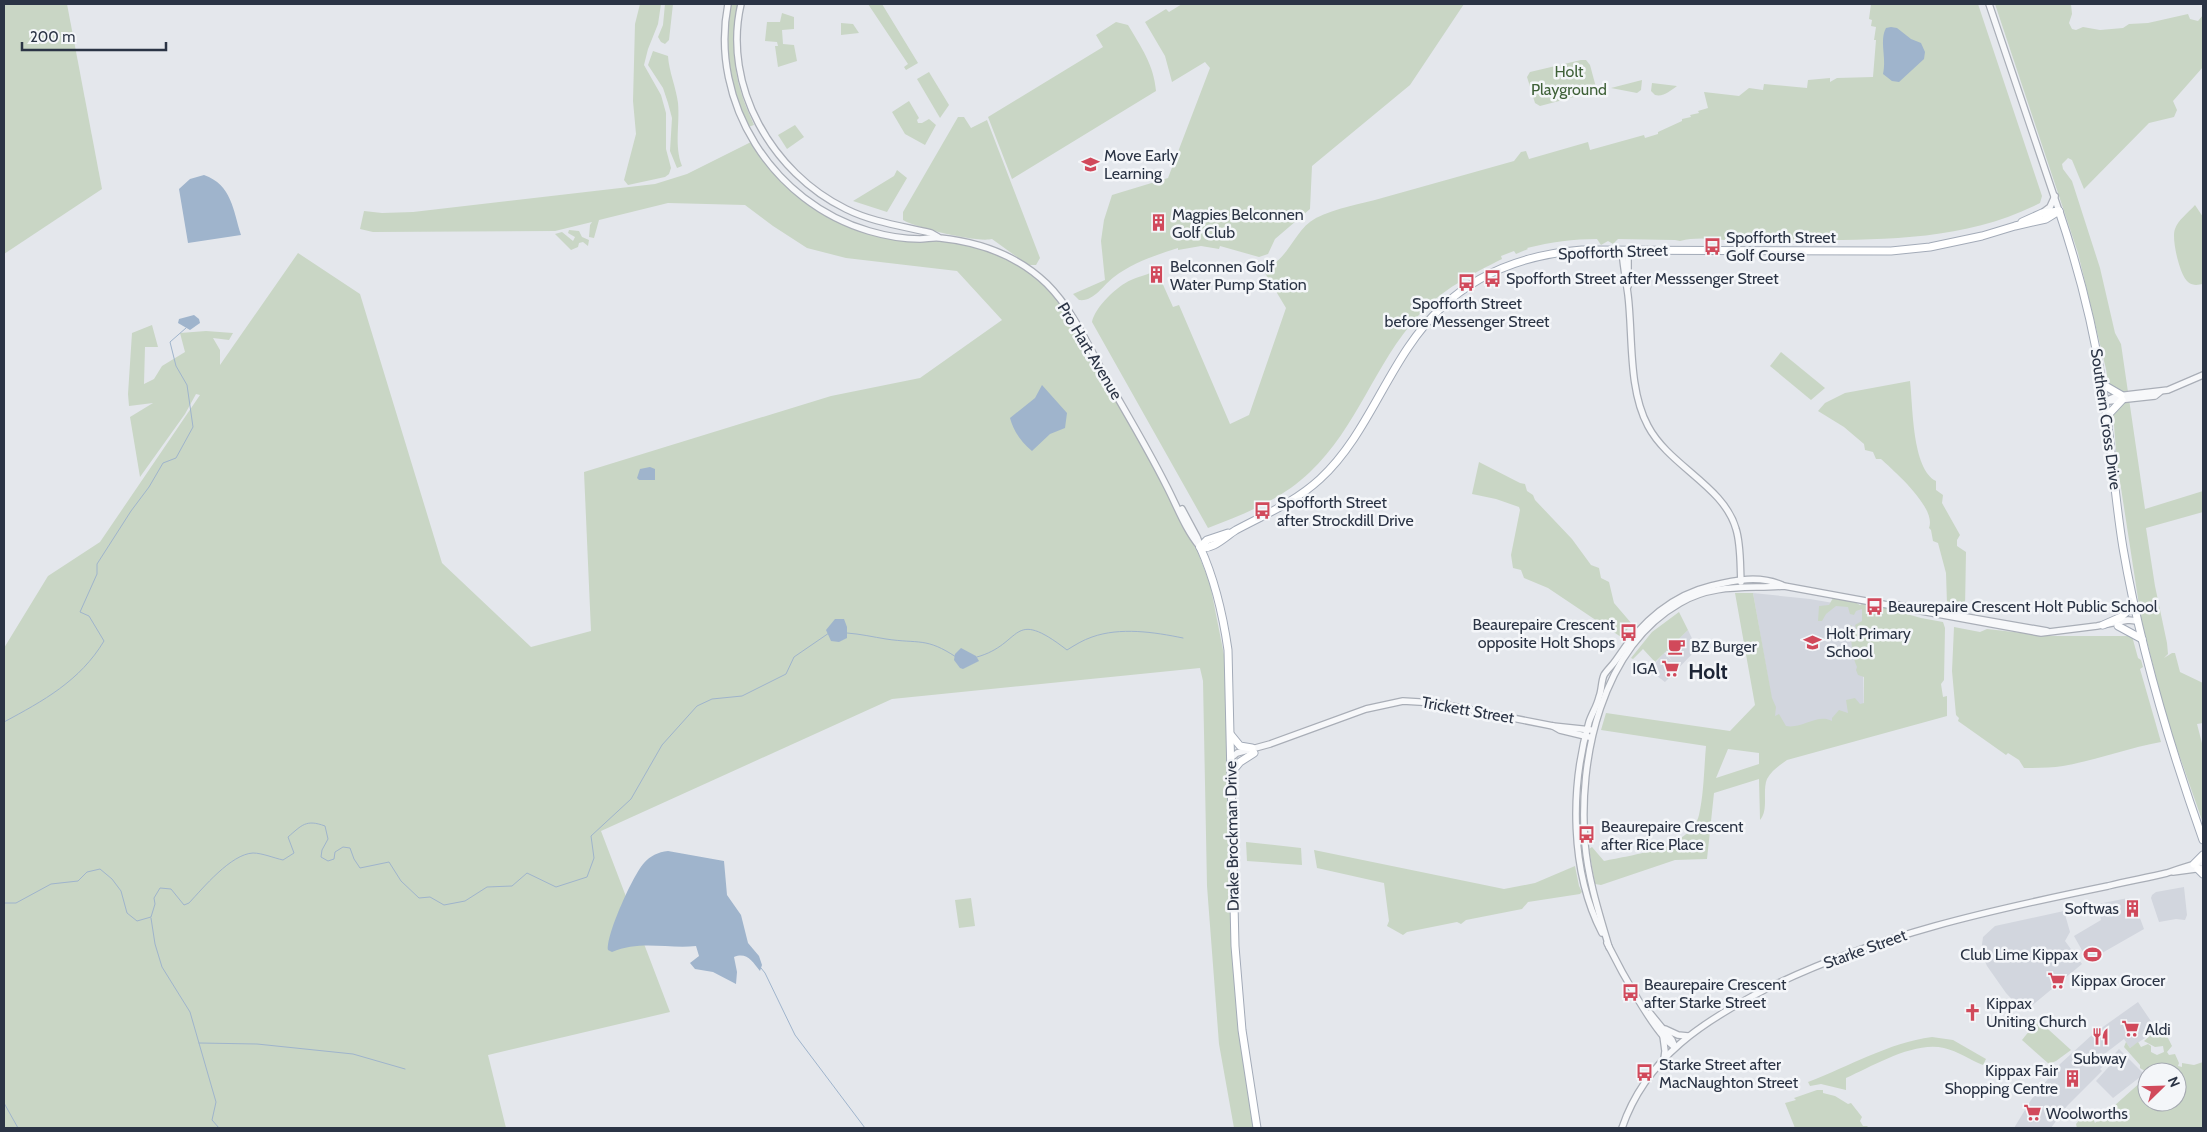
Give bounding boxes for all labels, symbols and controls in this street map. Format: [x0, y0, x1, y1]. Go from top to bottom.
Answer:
scale bar [22, 20, 166, 52]
text: 200 m [30, 28, 75, 46]
park label: Holt Playground [1531, 62, 1607, 99]
place label: Move Early Learning [1104, 146, 1178, 183]
school or university icon: Move Early Learning [1080, 154, 1100, 174]
place label: Magpies Belconnen Golf Club [1172, 205, 1304, 242]
building icon: Magpies Belconnen Golf Club [1148, 213, 1168, 233]
place label: Spofforth Street Golf Course [1726, 228, 1837, 265]
bus stop icon: Spofforth Street Golf Course [1702, 236, 1722, 256]
street label: Spofforth Street [1558, 241, 1669, 263]
place label: Belconnen Golf Water Pump Station [1170, 257, 1307, 294]
building icon: Belconnen Golf Water Pump Station [1146, 265, 1166, 285]
bus stop icon: Spofforth Street after Messsenger Street [1482, 268, 1502, 288]
place label: Spofforth Street after Messsenger Street [1506, 269, 1779, 288]
bus stop icon: Spofforth Street before Messenger Street [1457, 272, 1477, 292]
place label: Spofforth Street before Messenger Street [1385, 294, 1550, 331]
street label: Pro Hart Avenue [1054, 299, 1126, 403]
street label: Southern Cross Drive [2087, 347, 2125, 491]
place label: Spofforth Street after Strockdill Drive [1277, 493, 1414, 530]
bus stop icon: Spofforth Street after Strockdill Drive [1253, 501, 1273, 521]
bus stop icon: Beaurepaire Crescent Holt Public School [1864, 596, 1884, 616]
place label: Beaurepaire Crescent Holt Public School [1888, 597, 2158, 616]
place label: Beaurepaire Crescent opposite Holt Shops [1473, 615, 1616, 652]
bus stop icon: Beaurepaire Crescent opposite Holt Shops [1619, 623, 1639, 643]
place label: Holt Primary School [1826, 624, 1911, 661]
school or university icon: Holt Primary School [1802, 632, 1822, 652]
cafe icon: BZ Burger [1667, 636, 1687, 656]
place label: BZ Burger [1691, 637, 1758, 656]
supermarket icon: IGA [1661, 658, 1681, 678]
place label: IGA [1632, 659, 1657, 678]
district label: Holt [1688, 659, 1728, 684]
street label: Trickett Street [1420, 693, 1516, 728]
street label: Drake Brockman Drive [1221, 761, 1243, 911]
place label: Beaurepaire Crescent after Rice Place [1601, 817, 1744, 854]
bus stop icon: Beaurepaire Crescent after Rice Place [1577, 825, 1597, 845]
building icon: Softwas [2123, 898, 2143, 918]
place label: Softwas [2064, 899, 2119, 918]
street label: Starke Street [1821, 925, 1910, 973]
sports icon: Club Lime Kippax [2082, 944, 2102, 964]
place label: Club Lime Kippax [1960, 945, 2078, 964]
supermarket icon: Kippax Grocer [2047, 970, 2067, 990]
place label: Kippax Grocer [2071, 971, 2166, 990]
place label: Beaurepaire Crescent after Starke Street [1644, 975, 1787, 1012]
bus stop icon: Beaurepaire Crescent after Starke Street [1620, 983, 1640, 1003]
place label: Kippax Uniting Church [1986, 994, 2087, 1031]
church icon: Kippax Uniting Church [1962, 1002, 1982, 1022]
supermarket icon: Aldi [2121, 1019, 2141, 1039]
place label: Aldi [2145, 1020, 2171, 1039]
restaurant icon: Subway [2090, 1026, 2110, 1046]
place label: Subway [2073, 1049, 2127, 1068]
place label: Starke Street after MacNaughton Street [1659, 1055, 1799, 1092]
place label: Kippax Fair Shopping Centre [1944, 1061, 2059, 1098]
north arrow [2137, 1062, 2187, 1112]
bus stop icon: Starke Street after MacNaughton Street [1635, 1063, 1655, 1083]
building icon: Kippax Fair Shopping Centre [2062, 1069, 2082, 1089]
text: N [2164, 1074, 2184, 1090]
supermarket icon: Woolworths [2022, 1103, 2042, 1123]
place label: Woolworths [2046, 1104, 2128, 1123]

